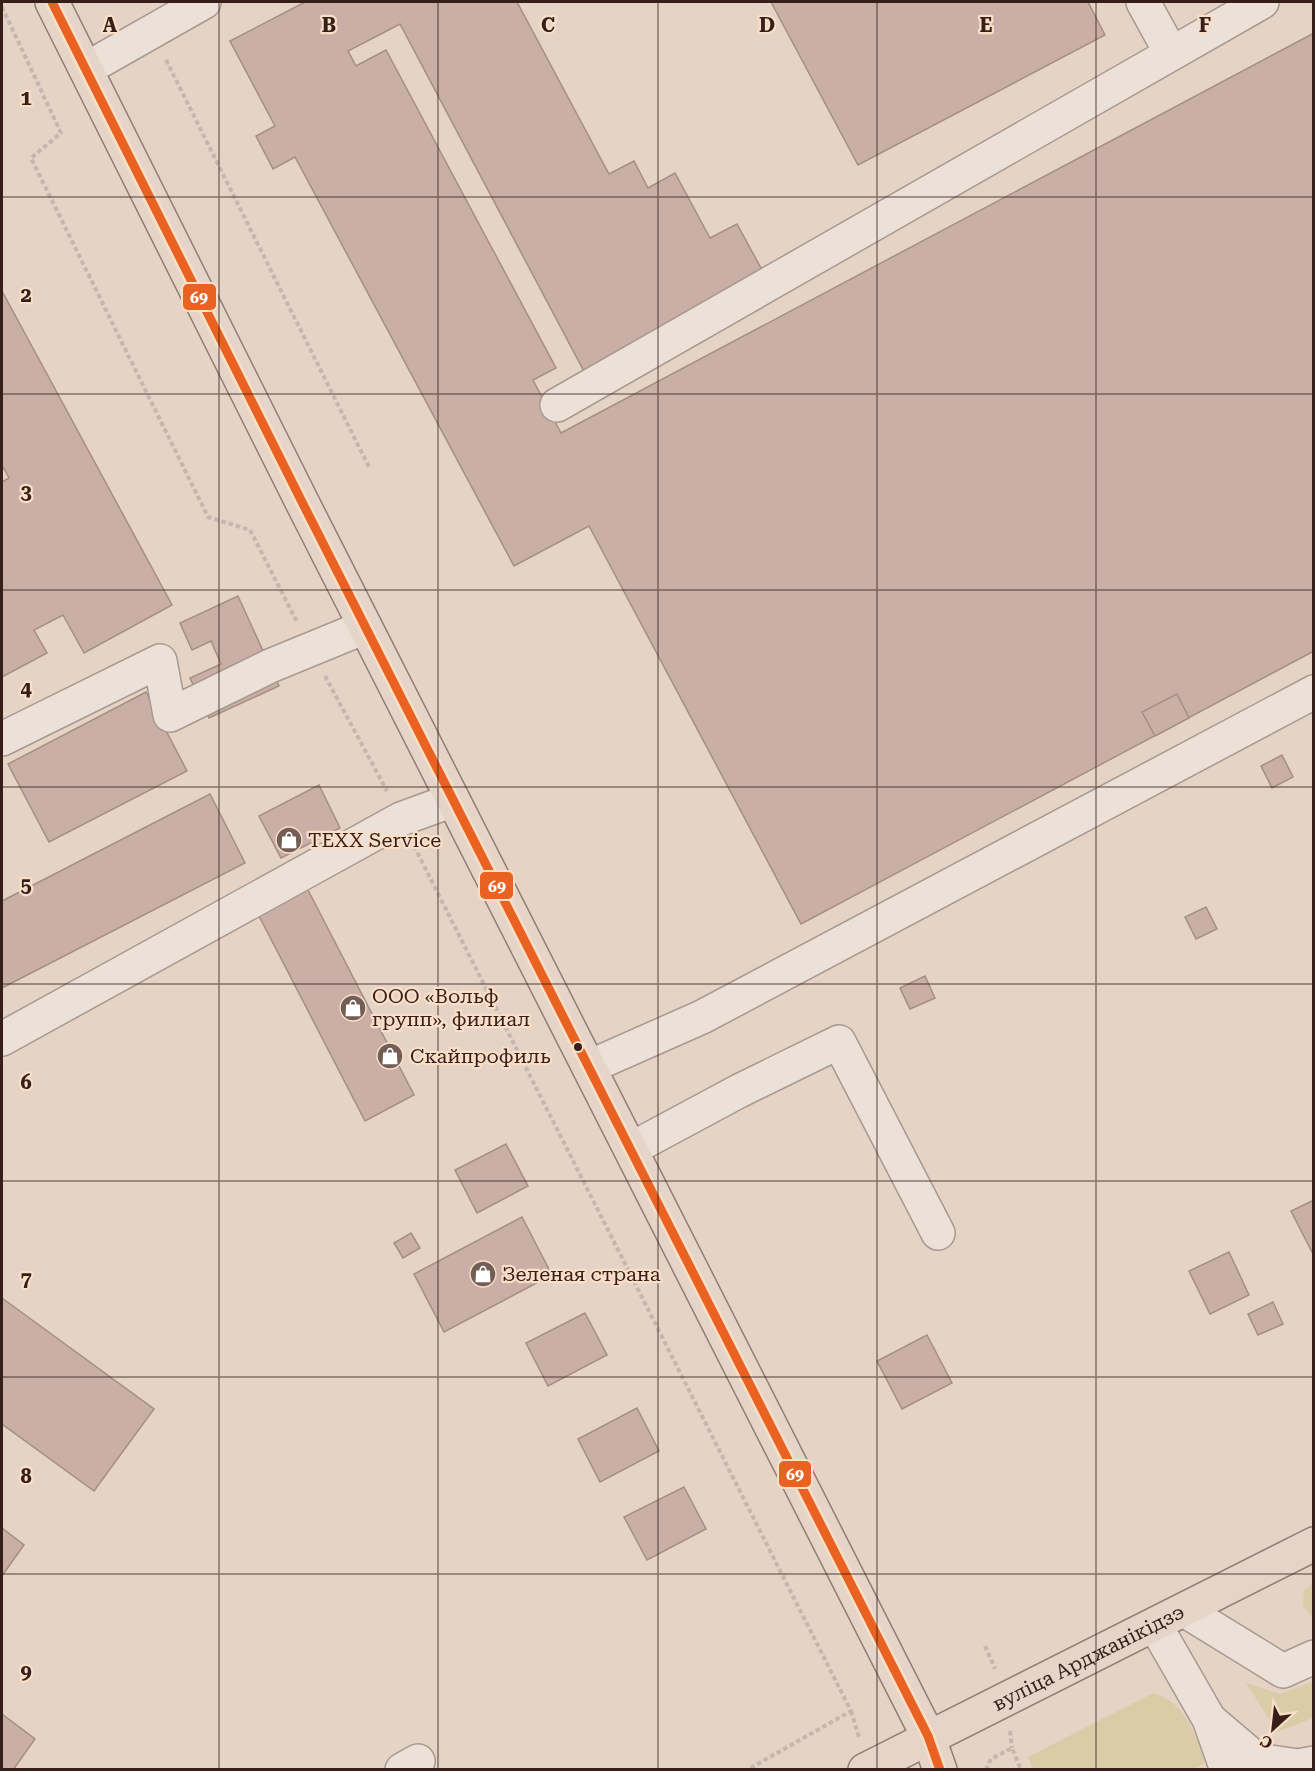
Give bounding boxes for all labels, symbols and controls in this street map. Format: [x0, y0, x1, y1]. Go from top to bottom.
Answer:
text: A [103, 13, 118, 37]
text: B [322, 13, 336, 37]
text: C [541, 13, 555, 37]
text: D [759, 13, 775, 37]
text: E [980, 13, 993, 37]
text: F [1199, 13, 1211, 37]
text: 1 [20, 86, 32, 110]
text: 2 [20, 283, 32, 307]
line badge: 69 [182, 283, 217, 311]
text: 69 [190, 288, 208, 307]
text: 3 [20, 480, 32, 504]
text: 4 [20, 677, 32, 701]
shop icon: TEXX Service [274, 825, 304, 855]
place label: TEXX Service [308, 828, 441, 852]
line badge: 69 [479, 871, 514, 900]
text: 5 [20, 873, 32, 897]
text: 69 [488, 877, 506, 896]
place label: ООО «Вольф групп», филиал [372, 984, 530, 1031]
shop icon: ООО «Вольф групп», филиал [338, 993, 368, 1023]
shop icon: Скайпрофиль [375, 1041, 405, 1071]
unlabelled marker [572, 1041, 584, 1053]
place label: Скайпрофиль [410, 1044, 551, 1068]
text: 6 [20, 1070, 32, 1094]
shop icon: Зеленая страна [468, 1259, 498, 1289]
place label: Зеленая страна [502, 1262, 661, 1286]
text: 7 [20, 1267, 32, 1291]
line badge: 69 [778, 1460, 812, 1488]
text: 8 [20, 1464, 32, 1488]
text: 69 [786, 1465, 804, 1484]
street label: вуліца Арджанікідзэ [988, 1599, 1188, 1716]
text: 9 [20, 1660, 32, 1684]
north arrow [1243, 1699, 1303, 1759]
text: С [1257, 1731, 1276, 1753]

